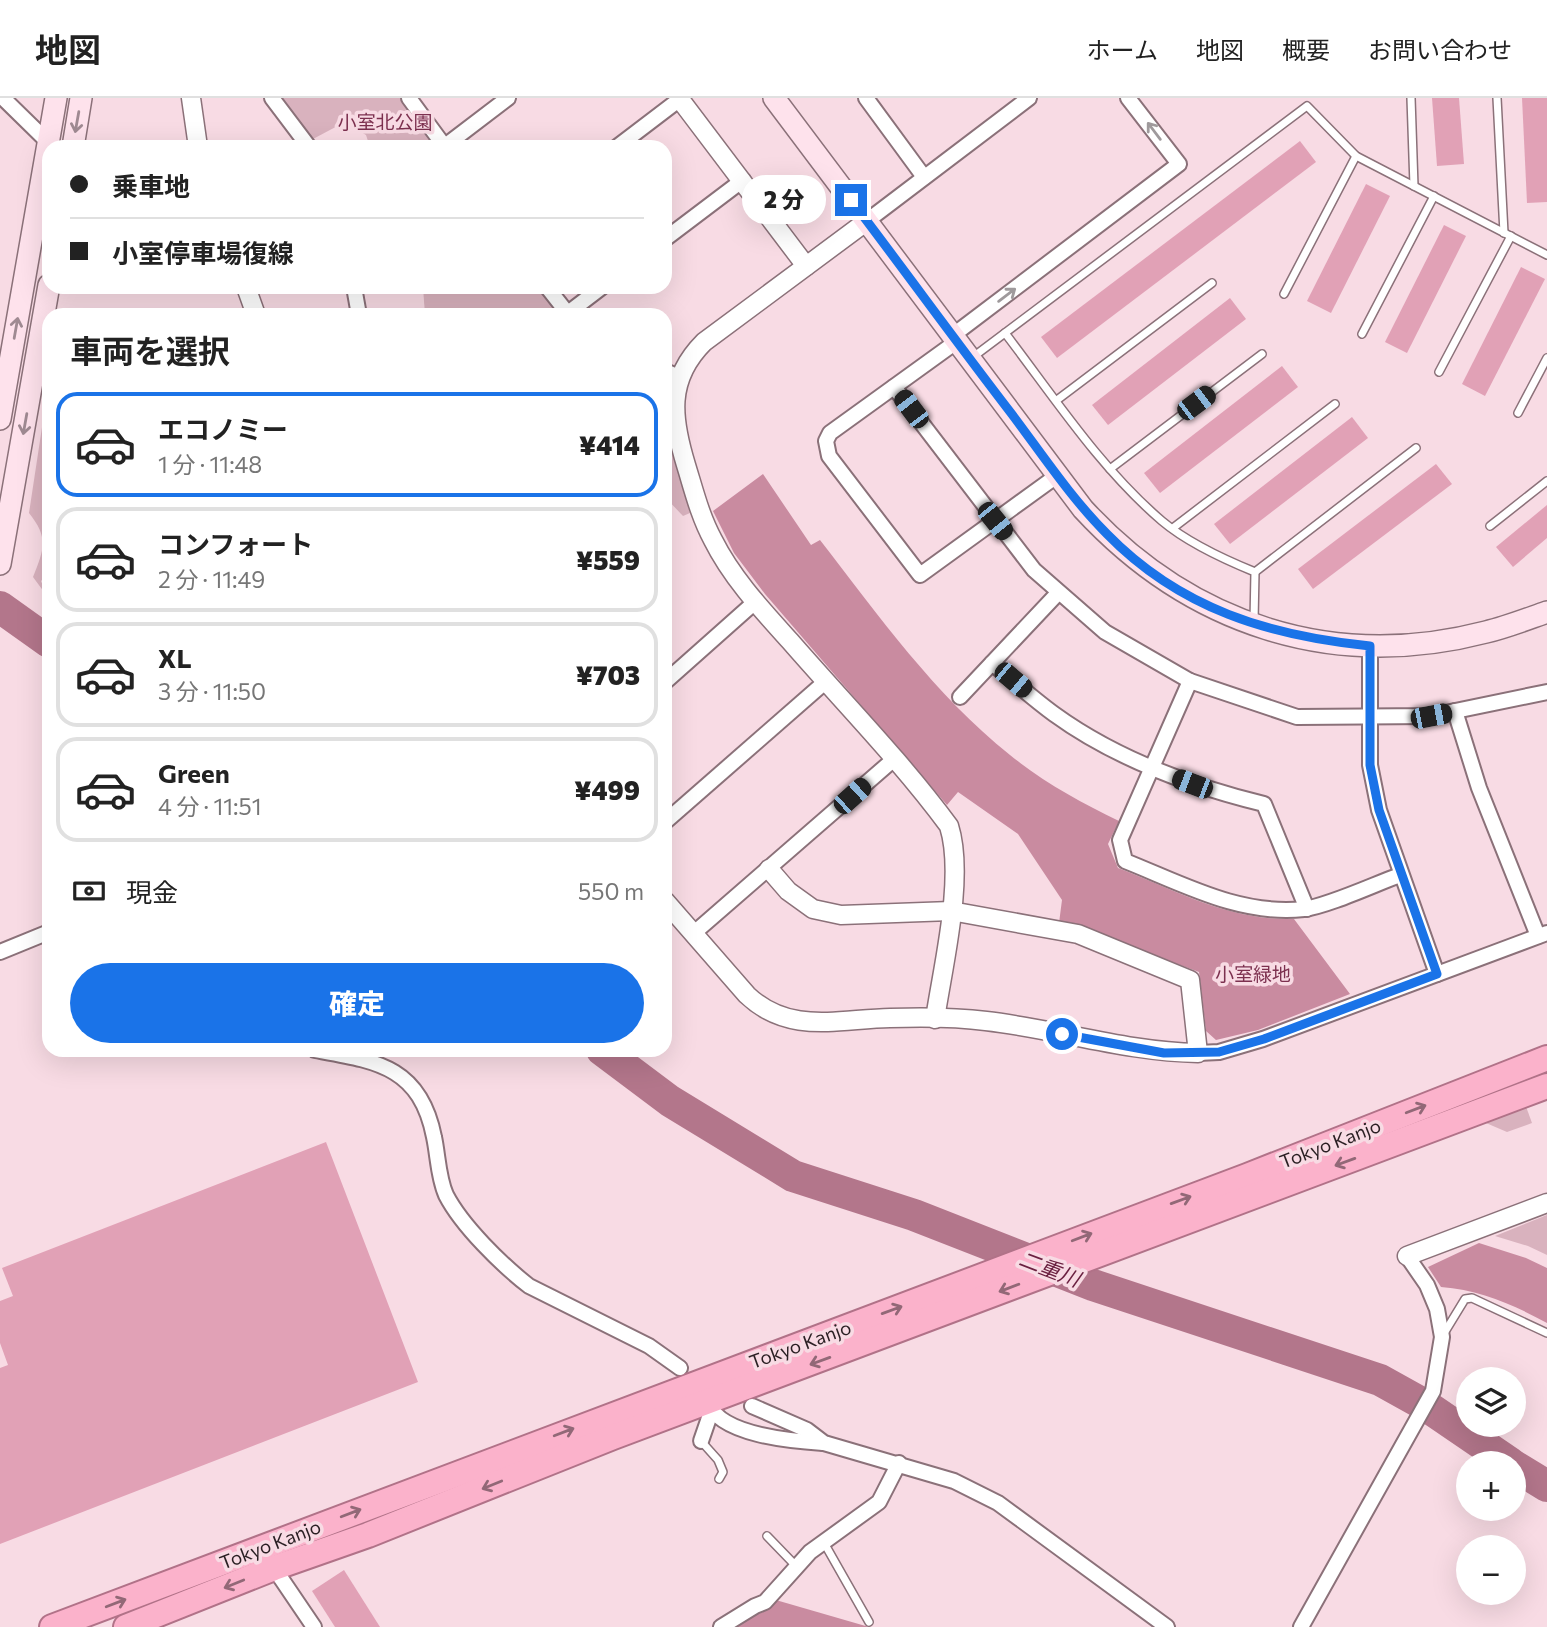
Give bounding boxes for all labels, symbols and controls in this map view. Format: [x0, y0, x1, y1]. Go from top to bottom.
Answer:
text: 地図 [35, 28, 101, 69]
text: ホーム [1087, 35, 1158, 64]
text: 地図 [1196, 35, 1244, 64]
text: 概要 [1282, 35, 1330, 64]
text: お問い合わせ [1368, 35, 1512, 64]
park label: 小室北公園 [337, 110, 433, 133]
one-way arrow [70, 111, 83, 133]
one-way arrow [1146, 122, 1161, 141]
text: 乗車地 [112, 170, 190, 201]
callout: 2 分 [742, 176, 826, 224]
route end [835, 184, 867, 216]
text: 2 分 [764, 185, 804, 213]
text: 小室停車場復線 [112, 237, 294, 268]
one-way arrow [997, 287, 1015, 302]
one-way arrow [10, 317, 23, 340]
text: 車両を選択 [70, 330, 230, 370]
car [1173, 382, 1220, 424]
car [890, 386, 933, 432]
one-way arrow [17, 412, 31, 435]
icon: car [74, 413, 137, 476]
text: エコノミー [158, 413, 288, 444]
text: ¥414 [579, 429, 640, 460]
text: 1 分 · 11:48 [158, 450, 262, 478]
car [974, 498, 1017, 544]
icon: car [74, 528, 137, 591]
text: コンフォート [158, 528, 313, 559]
text: ¥559 [576, 544, 640, 575]
text: 2 分 · 11:49 [158, 565, 265, 593]
text: XL [158, 642, 192, 673]
icon: car [74, 643, 137, 706]
car [991, 658, 1036, 702]
text: ¥703 [576, 659, 640, 690]
text: 3 分 · 11:50 [158, 677, 266, 705]
car [1409, 702, 1454, 730]
text: Green [158, 757, 230, 788]
icon: car [74, 758, 137, 821]
car [1169, 767, 1216, 801]
text: ¥499 [574, 774, 640, 805]
car [830, 774, 875, 818]
text: 4 分 · 11:51 [158, 792, 262, 820]
icon: cash [70, 872, 108, 910]
text: 現金 [126, 876, 178, 907]
text: 550 m [578, 877, 644, 905]
park label: 小室緑地 [1215, 962, 1291, 985]
button: 確定 [70, 963, 644, 1043]
route start [1046, 1018, 1078, 1050]
one-way arrow [1405, 1102, 1426, 1115]
street label: Tokyo Kanjo [1276, 1113, 1384, 1173]
one-way arrow [1335, 1157, 1357, 1169]
one-way arrow [1169, 1193, 1191, 1205]
one-way arrow [1070, 1230, 1092, 1243]
water label: 二重川 [1016, 1245, 1086, 1292]
one-way arrow [999, 1283, 1020, 1296]
one-way arrow [881, 1303, 903, 1315]
street label: Tokyo Kanjo [746, 1315, 854, 1373]
one-way arrow [809, 1356, 831, 1368]
map controls [1456, 1367, 1526, 1605]
button: layers [1456, 1367, 1526, 1437]
one-way arrow [553, 1425, 574, 1438]
button: + [1456, 1451, 1526, 1521]
one-way arrow [482, 1480, 504, 1493]
one-way arrow [340, 1506, 362, 1519]
street label: Tokyo Kanjo [216, 1514, 324, 1574]
button: − [1456, 1535, 1526, 1605]
one-way arrow [224, 1578, 246, 1591]
one-way arrow [104, 1595, 126, 1608]

